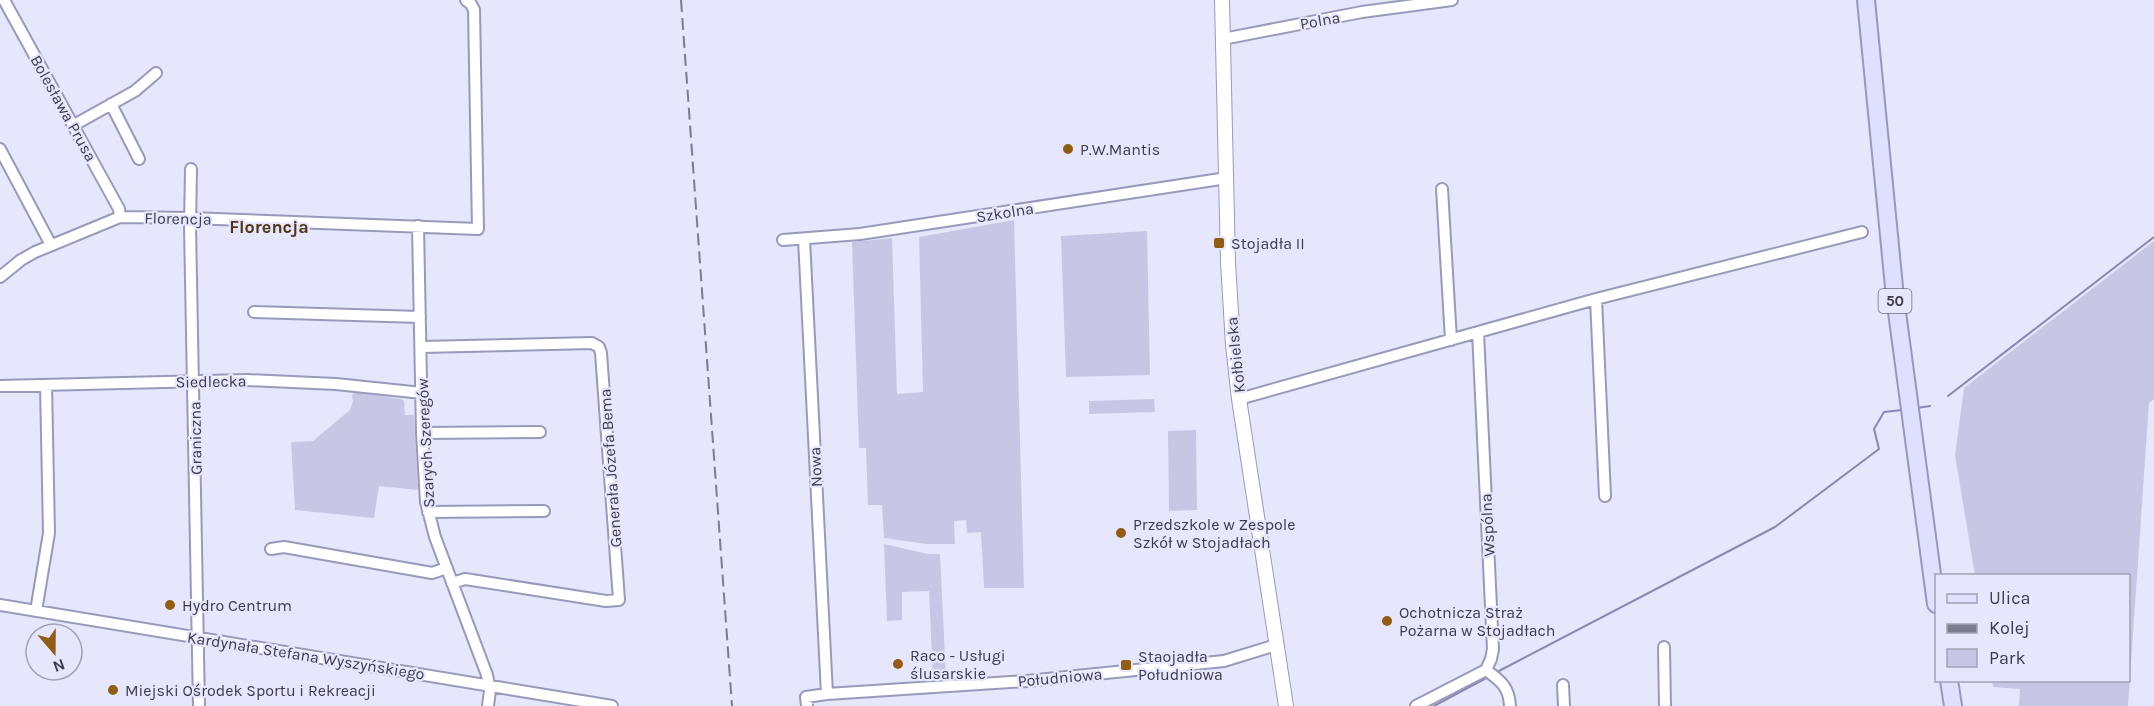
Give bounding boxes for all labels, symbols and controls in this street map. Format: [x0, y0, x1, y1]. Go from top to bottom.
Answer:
street label: Polna [1298, 8, 1342, 33]
street label: Bolesława Prusa [26, 52, 101, 165]
place label: P.W.Mantis [1080, 140, 1160, 159]
marker: P.W.Mantis [1061, 142, 1075, 156]
street label: Szkolna [975, 199, 1035, 226]
street label: Florencja [144, 208, 212, 229]
district label: Florencja [229, 216, 309, 238]
place label: Stojadła II [1231, 234, 1305, 253]
marker: Stojadła II [1212, 236, 1226, 250]
road number: 50 [1878, 289, 1912, 313]
street label: Kołbielska [1222, 316, 1249, 394]
street label: Siedlecka [175, 371, 247, 392]
street label: Szarych Szeregów [413, 377, 438, 508]
street label: Generała Józefa Bema [595, 388, 626, 548]
street label: Graniczna [185, 401, 206, 475]
street label: Nowa [805, 446, 826, 487]
street label: Wspólna [1476, 493, 1499, 557]
place label: Przedszkole w Zespole Szkół w Stojadłach [1133, 515, 1295, 552]
marker: Przedszkole w Zespole Szkół w Stojadłach [1114, 526, 1128, 540]
legend [1935, 574, 2130, 682]
text: Ulica [1989, 587, 2030, 609]
place label: Hydro Centrum [182, 596, 292, 615]
marker: Hydro Centrum [163, 598, 177, 612]
place label: Ochotnicza Straż Pożarna w Stojadłach [1399, 603, 1555, 640]
marker: Ochotnicza Straż Pożarna w Stojadłach [1380, 614, 1394, 628]
text: Kolej [1989, 617, 2030, 639]
north arrow [24, 622, 84, 682]
street label: Kardynała Stefana Wyszyńskiego [186, 627, 426, 684]
place label: Raco - Usługi ślusarskie [910, 646, 1006, 683]
place label: Staojadła Południowa [1138, 647, 1223, 684]
text: Park [1989, 647, 2026, 669]
text: N [50, 655, 68, 677]
marker: Raco - Usługi ślusarskie [891, 657, 905, 671]
marker: Staojadła Południowa [1119, 658, 1133, 672]
street label: Południowa [1017, 664, 1103, 691]
place label: Miejski Ośrodek Sportu i Rekreacji [125, 681, 376, 700]
marker: Miejski Ośrodek Sportu i Rekreacji [106, 683, 120, 697]

